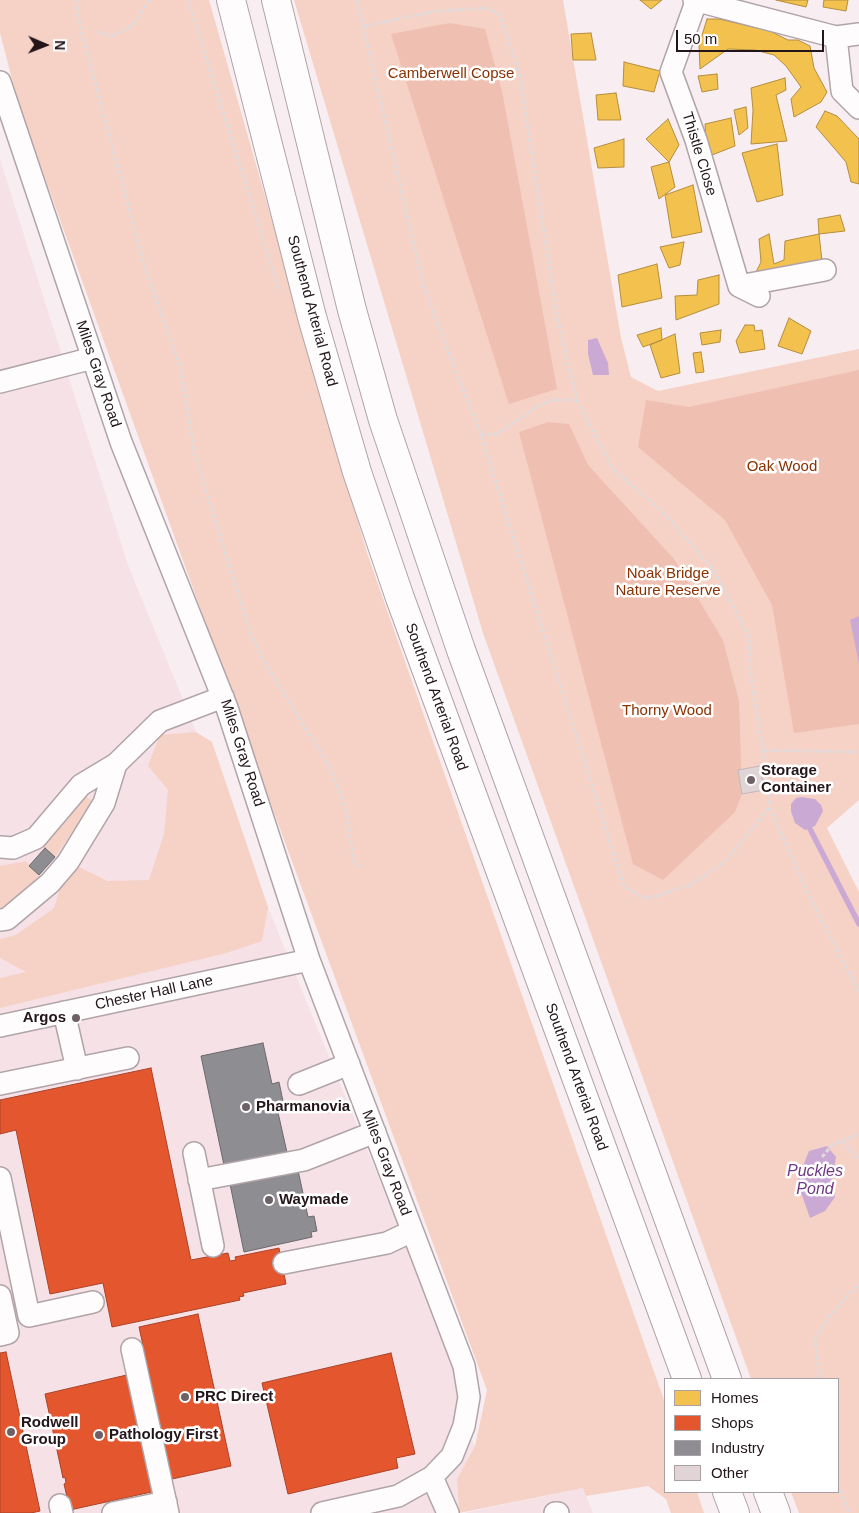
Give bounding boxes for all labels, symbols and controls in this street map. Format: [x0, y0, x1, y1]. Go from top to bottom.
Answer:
north arrow [20, 20, 70, 70]
scale bar [679, 20, 826, 52]
text: 50 m [684, 30, 717, 47]
text: N [52, 40, 68, 50]
park label: Camberwell Copse [388, 65, 514, 83]
street label: Thistle Close [678, 110, 720, 198]
street label: Southend Arterial Road [283, 233, 341, 389]
street label: Miles Gray Road [71, 318, 125, 430]
park label: Oak Wood [747, 458, 817, 476]
park label: Noak Bridge Nature Reserve [615, 565, 721, 600]
street label: Southend Arterial Road [401, 621, 471, 773]
street label: Miles Gray Road [216, 697, 268, 809]
park label: Thorny Wood [622, 702, 712, 720]
place label: Storage Container [761, 762, 831, 797]
marker: Storage Container [745, 774, 757, 786]
street label: Chester Hall Lane [93, 972, 215, 1014]
street label: Southend Arterial Road [541, 1001, 611, 1153]
place label: Argos [23, 1009, 66, 1027]
marker: Argos [70, 1012, 82, 1024]
place label: Pharmanovia [256, 1098, 350, 1116]
marker: Pharmanovia [240, 1101, 252, 1113]
street label: Miles Gray Road [358, 1108, 414, 1218]
water label: Puckles Pond [787, 1162, 843, 1200]
place label: Waymade [279, 1191, 348, 1209]
marker: Waymade [263, 1194, 275, 1206]
legend [664, 1378, 839, 1493]
place label: PRC Direct [195, 1388, 273, 1406]
text: Homes [711, 1389, 759, 1406]
marker: PRC Direct [179, 1391, 191, 1403]
place label: Rodwell Group [21, 1414, 79, 1449]
text: Shops [711, 1414, 754, 1431]
marker: Rodwell Group [5, 1426, 17, 1438]
place label: Pathology First [109, 1426, 218, 1444]
marker: Pathology First [93, 1429, 105, 1441]
text: Industry [711, 1439, 764, 1456]
text: Other [711, 1464, 749, 1481]

